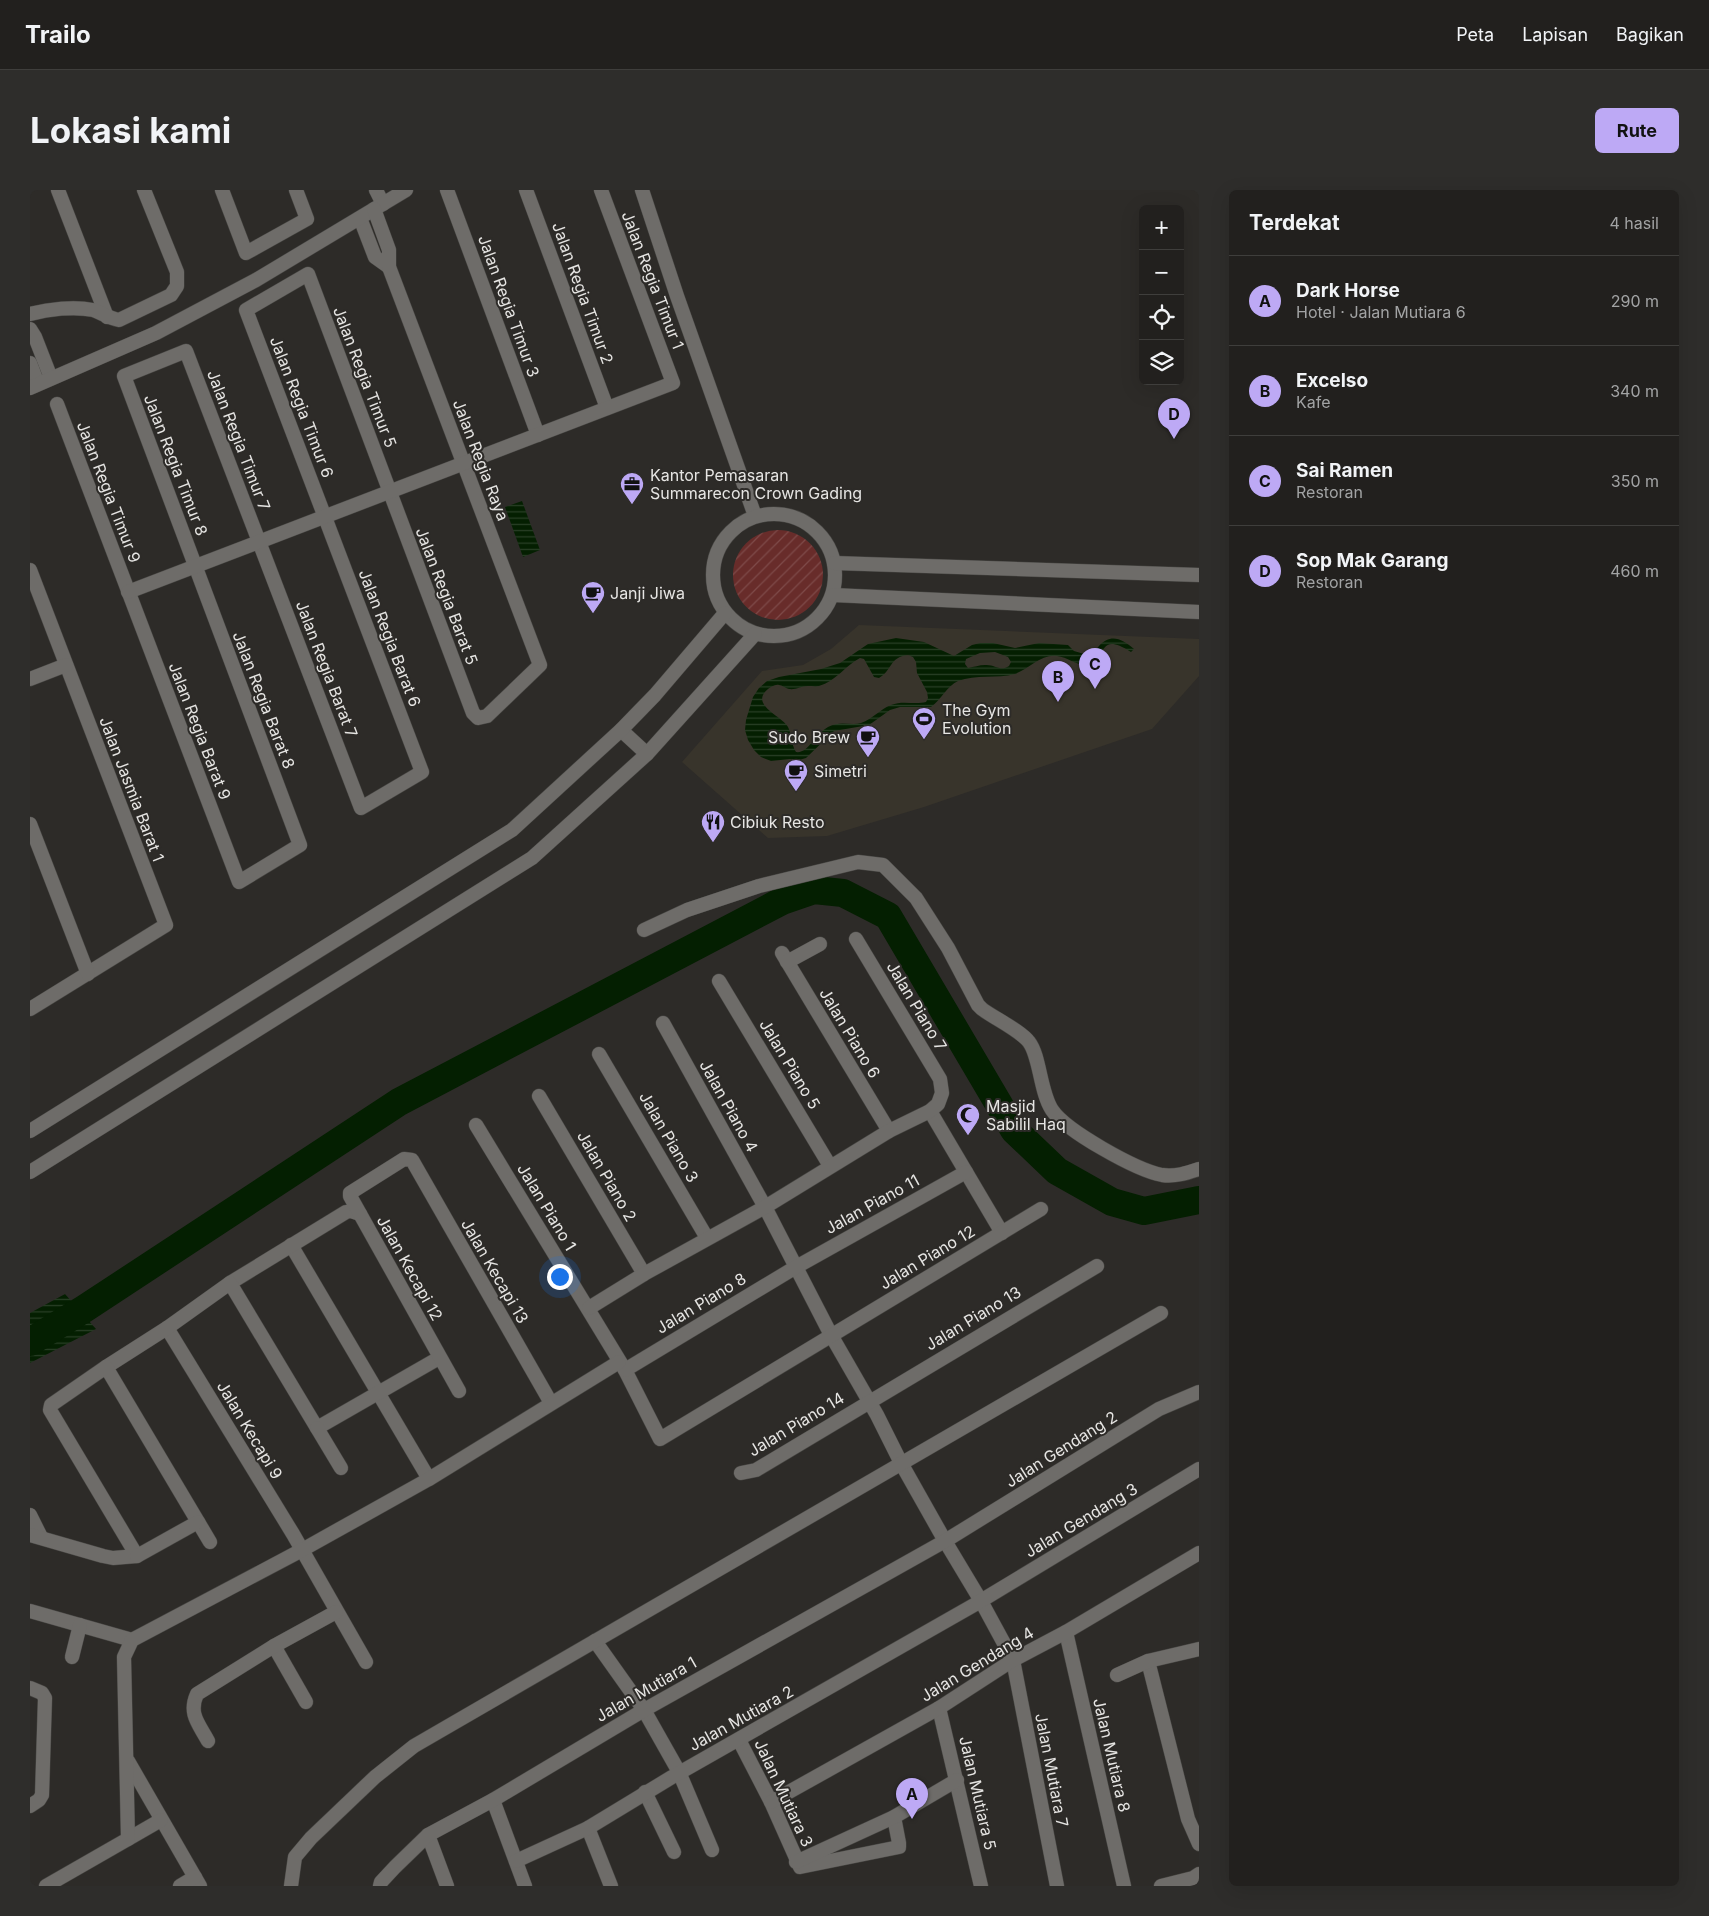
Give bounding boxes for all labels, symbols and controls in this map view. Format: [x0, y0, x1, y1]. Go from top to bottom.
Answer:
text: Trailo [25, 20, 91, 49]
text: Peta [1456, 24, 1494, 45]
text: Lapisan [1522, 24, 1588, 45]
text: Bagikan [1616, 24, 1684, 45]
button: Rute [1595, 108, 1679, 153]
text: Lokasi kami [30, 109, 231, 151]
map controls [1139, 205, 1184, 385]
button: + [1139, 205, 1184, 250]
street label: Jalan Regia Timur 1 [617, 208, 689, 352]
text: Terdekat [1249, 210, 1340, 235]
text: 4 hasil [1610, 213, 1659, 233]
street label: Jalan Regia Timur 2 [548, 219, 618, 367]
street label: Jalan Regia Timur 3 [474, 232, 544, 380]
button: − [1139, 250, 1184, 295]
text: Dark Horse [1296, 279, 1400, 302]
text: A [1259, 291, 1271, 311]
text: 290 m [1611, 291, 1659, 311]
button: locate [1139, 295, 1184, 340]
text: Hotel · Jalan Mutiara 6 [1296, 302, 1466, 322]
street label: Jalan Regia Timur 5 [329, 304, 401, 450]
street label: Jalan Regia Timur 6 [266, 334, 338, 480]
button: layers [1139, 340, 1184, 385]
street label: Jalan Regia Timur 7 [203, 367, 275, 513]
text: Excelso [1296, 369, 1368, 392]
text: B [1260, 381, 1270, 401]
text: 340 m [1610, 381, 1659, 401]
street label: Jalan Regia Timur 8 [140, 392, 212, 538]
text: Kafe [1296, 392, 1331, 412]
street label: Jalan Regia Raya [449, 396, 513, 524]
pin: D [1158, 398, 1190, 439]
street label: Jalan Regia Timur 9 [73, 419, 145, 565]
text: Sai Ramen [1296, 459, 1393, 482]
place label: Kantor Pemasaran Summarecon Crown Gading [650, 465, 862, 503]
office icon: Kantor Pemasaran Summarecon Crown Gading [619, 471, 645, 505]
text: C [1259, 471, 1271, 491]
text: 350 m [1611, 471, 1659, 491]
text: Restoran [1296, 482, 1363, 502]
street label: Jalan Regia Barat 5 [412, 525, 482, 667]
text: Sop Mak Garang [1296, 549, 1448, 572]
text: D [1259, 561, 1271, 581]
text: 460 m [1610, 561, 1659, 581]
street label: Jalan Regia Barat 6 [355, 566, 425, 710]
text: Restoran [1296, 572, 1363, 592]
cafe icon: Janji Jiwa [580, 580, 606, 614]
place label: Janji Jiwa [610, 583, 685, 603]
street label: Jalan Regia Barat 7 [292, 598, 362, 740]
street label: Jalan Regia Barat 8 [229, 628, 299, 772]
pin: C [1079, 648, 1111, 689]
street label: Jalan Regia Barat 9 [165, 659, 235, 803]
pin: B [1042, 661, 1074, 702]
place label: The Gym Evolution [942, 700, 1011, 738]
sports icon: The Gym Evolution [911, 706, 937, 740]
street label: Jalan Jasmia Barat 1 [95, 714, 169, 864]
cafe icon: Sudo Brew [855, 724, 881, 758]
place label: Sudo Brew [768, 727, 850, 747]
cafe icon: Simetri [783, 758, 809, 792]
place label: Simetri [814, 761, 867, 781]
restaurant icon: Cibiuk Resto [700, 809, 726, 843]
place label: Cibiuk Resto [730, 812, 824, 832]
street label: Jalan Piano 7 [883, 958, 951, 1054]
street label: Jalan Piano 6 [815, 984, 885, 1082]
street label: Jalan Piano 5 [755, 1015, 825, 1113]
street label: Jalan Piano 4 [696, 1057, 762, 1155]
street label: Jalan Piano 3 [635, 1088, 703, 1186]
place label: Masjid Sabilil Haq [986, 1096, 1066, 1134]
mosque icon: Masjid Sabilil Haq [955, 1102, 981, 1136]
street label: Jalan Piano 2 [573, 1127, 641, 1225]
street label: Jalan Piano 1 [513, 1160, 581, 1254]
street label: Jalan Piano 11 [821, 1170, 923, 1238]
street label: Jalan Kecapi 12 [373, 1212, 447, 1324]
street label: Jalan Kecapi 13 [457, 1215, 533, 1327]
street label: Jalan Piano 12 [876, 1221, 978, 1293]
your location [547, 1264, 573, 1290]
street label: Jalan Piano 8 [652, 1268, 750, 1338]
street label: Jalan Piano 13 [922, 1282, 1024, 1354]
street label: Jalan Kecapi 9 [213, 1377, 287, 1483]
street label: Jalan Piano 14 [744, 1388, 848, 1460]
street label: Jalan Gendang 2 [1001, 1407, 1121, 1491]
street label: Jalan Gendang 3 [1021, 1478, 1141, 1562]
street label: Jalan Gendang 4 [917, 1622, 1037, 1706]
street label: Jalan Mutiara 1 [592, 1652, 700, 1726]
street label: Jalan Mutiara 2 [685, 1681, 797, 1755]
street label: Jalan Mutiara 8 [1089, 1696, 1135, 1814]
street label: Jalan Mutiara 7 [1031, 1711, 1073, 1829]
street label: Jalan Mutiara 5 [955, 1734, 1001, 1852]
street label: Jalan Mutiara 3 [750, 1736, 818, 1850]
pin: A [896, 1778, 928, 1819]

